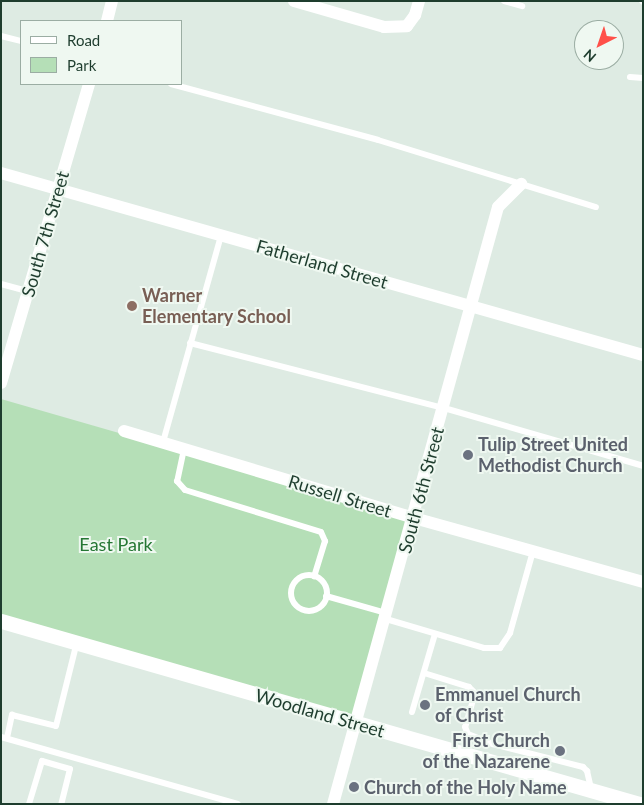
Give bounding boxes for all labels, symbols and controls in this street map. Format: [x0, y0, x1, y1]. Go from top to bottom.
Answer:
legend [20, 20, 182, 85]
north arrow [574, 20, 624, 70]
text: Road [67, 31, 100, 49]
text: N [580, 46, 599, 66]
text: Park [67, 56, 96, 74]
street label: South 7th Street [17, 169, 73, 299]
street label: Fatherland Street [254, 235, 390, 293]
place label: Warner Elementary School [142, 285, 291, 328]
marker: Warner Elementary School [126, 300, 138, 312]
street label: South 6th Street [394, 424, 448, 556]
place label: Tulip Street United Methodist Church [478, 434, 628, 476]
marker: Tulip Street United Methodist Church [462, 449, 474, 461]
street label: Russell Street [286, 470, 394, 522]
park label: East Park [79, 533, 153, 555]
street label: Woodland Street [253, 684, 387, 742]
place label: Emmanuel Church of Christ [435, 684, 581, 726]
marker: Emmanuel Church of Christ [419, 699, 431, 711]
place label: First Church of the Nazarene [422, 730, 550, 772]
marker: First Church of the Nazarene [554, 745, 566, 757]
place label: Church of the Holy Name [364, 776, 567, 798]
marker: Church of the Holy Name [348, 781, 360, 793]

